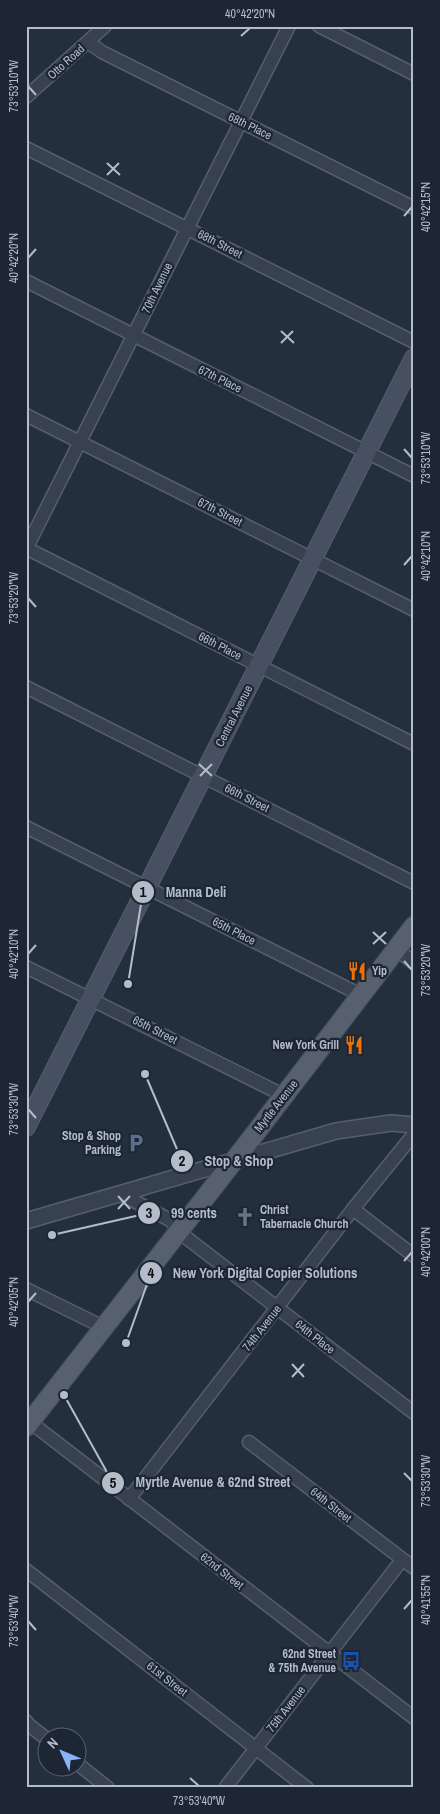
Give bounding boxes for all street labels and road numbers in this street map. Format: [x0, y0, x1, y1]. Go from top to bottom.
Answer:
street label: Otto Road [44, 41, 88, 83]
street label: 68th Place [226, 109, 274, 143]
street label: 68th Street [195, 226, 245, 262]
street label: 70th Avenue [138, 260, 176, 316]
street label: 67th Place [196, 362, 244, 396]
street label: 67th Street [195, 494, 245, 530]
street label: 66th Place [196, 628, 244, 664]
street label: Central Avenue [212, 682, 256, 750]
street label: 66th Street [222, 780, 272, 816]
street label: 65th Place [210, 913, 258, 949]
street label: 65th Street [130, 1012, 180, 1048]
street label: Myrtle Avenue [251, 1077, 301, 1135]
street label: 74th Avenue [239, 1302, 285, 1354]
street label: 64th Place [292, 1316, 338, 1358]
street label: 64th Street [307, 1484, 355, 1526]
street label: 62nd Street [197, 1549, 247, 1593]
street label: 61st Street [143, 1658, 191, 1700]
street label: 75th Avenue [263, 1683, 309, 1735]

